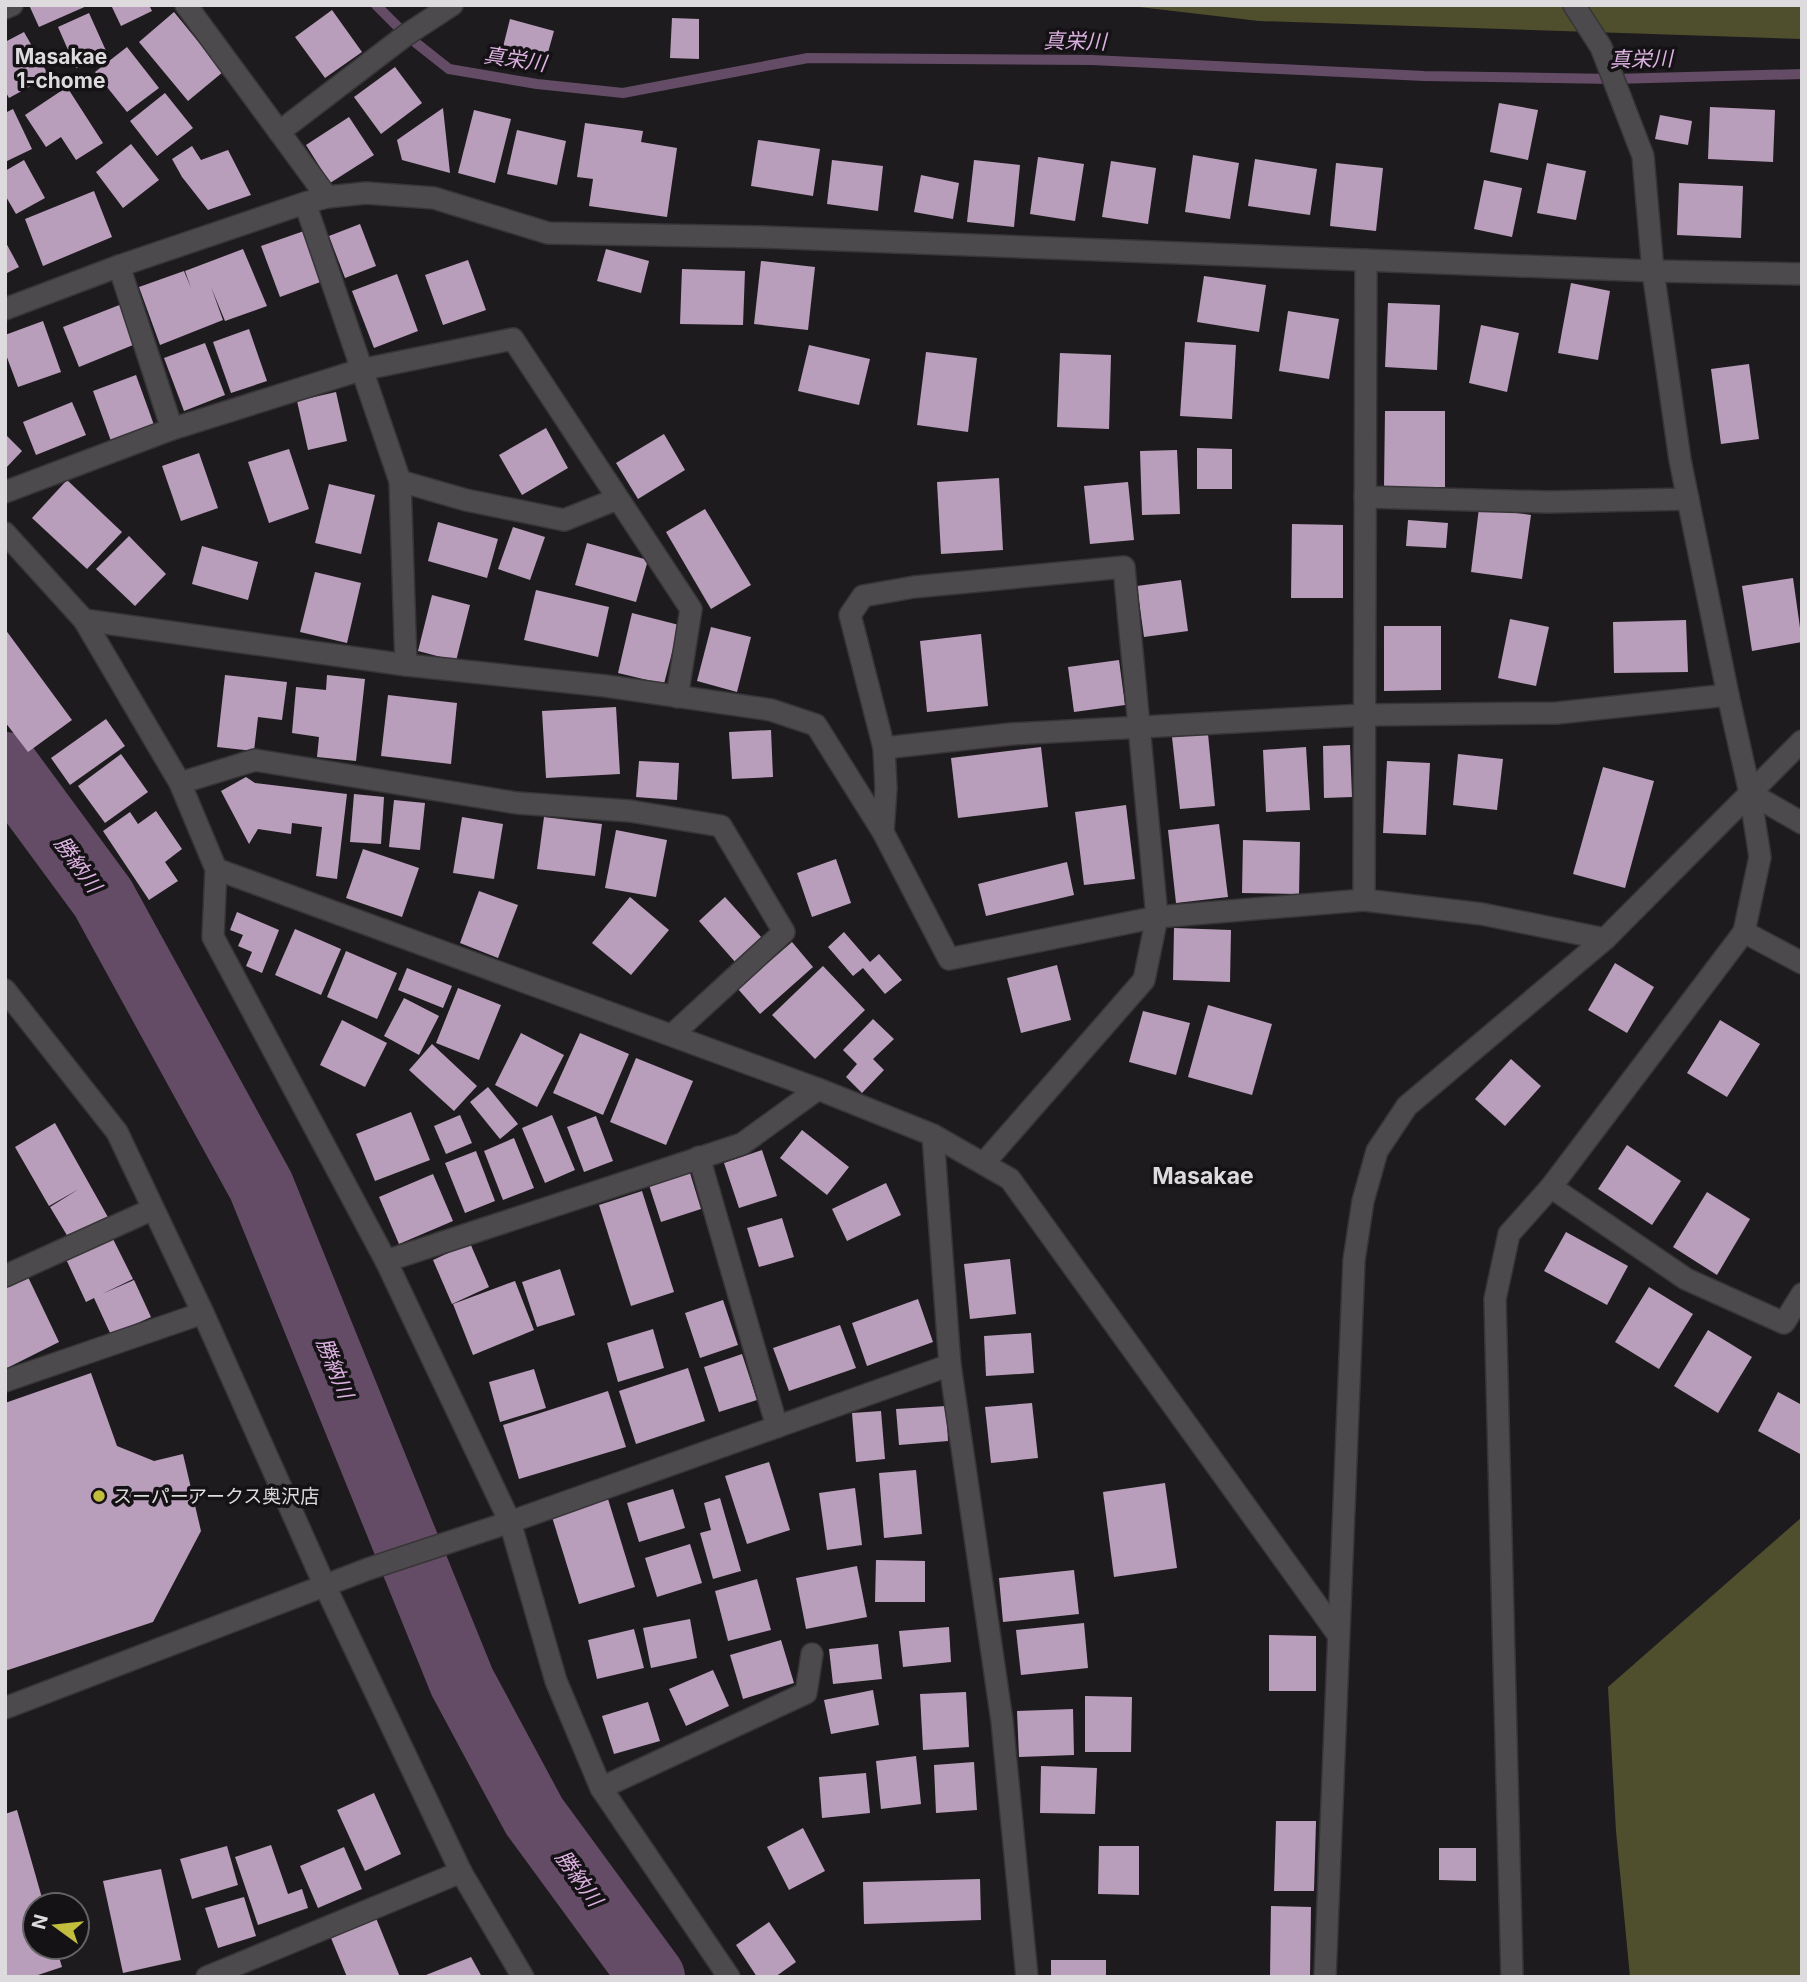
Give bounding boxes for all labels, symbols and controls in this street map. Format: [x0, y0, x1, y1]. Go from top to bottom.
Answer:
water label: 真栄川 [1043, 28, 1109, 54]
water label: 真栄川 [482, 42, 550, 76]
district label: Masakae 1-chome [15, 44, 107, 93]
water label: 真栄川 [1609, 46, 1675, 72]
water label: 勝納川 [49, 831, 108, 898]
district label: Masakae [1152, 1162, 1254, 1190]
water label: 勝納川 [312, 1334, 359, 1404]
place label: スーパーアークス奥沢店 [113, 1485, 319, 1508]
marker: スーパーアークス奥沢店 [91, 1488, 107, 1504]
water label: 勝納川 [550, 1845, 609, 1912]
north arrow [21, 1891, 91, 1961]
text: N [27, 1912, 53, 1932]

